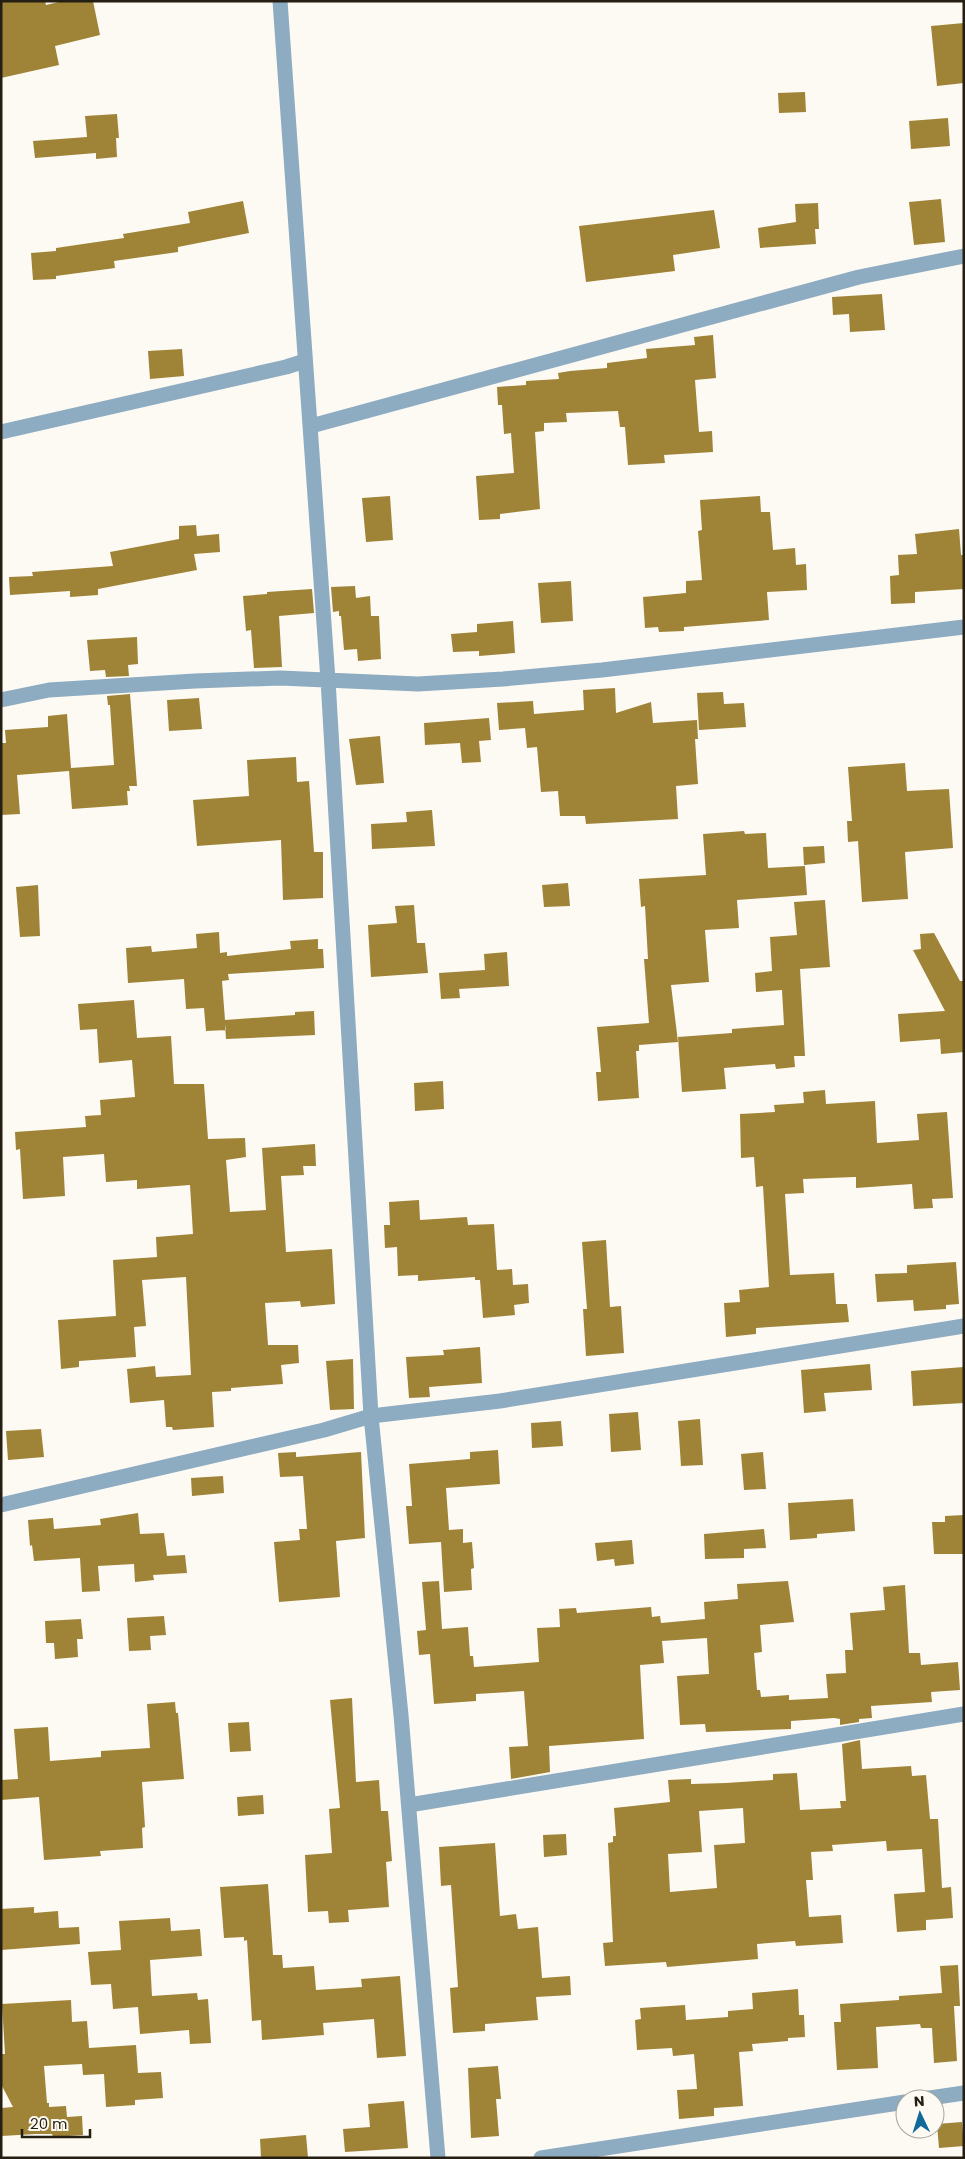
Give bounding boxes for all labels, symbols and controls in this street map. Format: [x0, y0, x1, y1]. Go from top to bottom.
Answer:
north arrow [895, 2089, 945, 2139]
text: N [913, 2091, 925, 2111]
scale bar [22, 2106, 90, 2138]
text: 20 m [30, 2113, 68, 2134]

